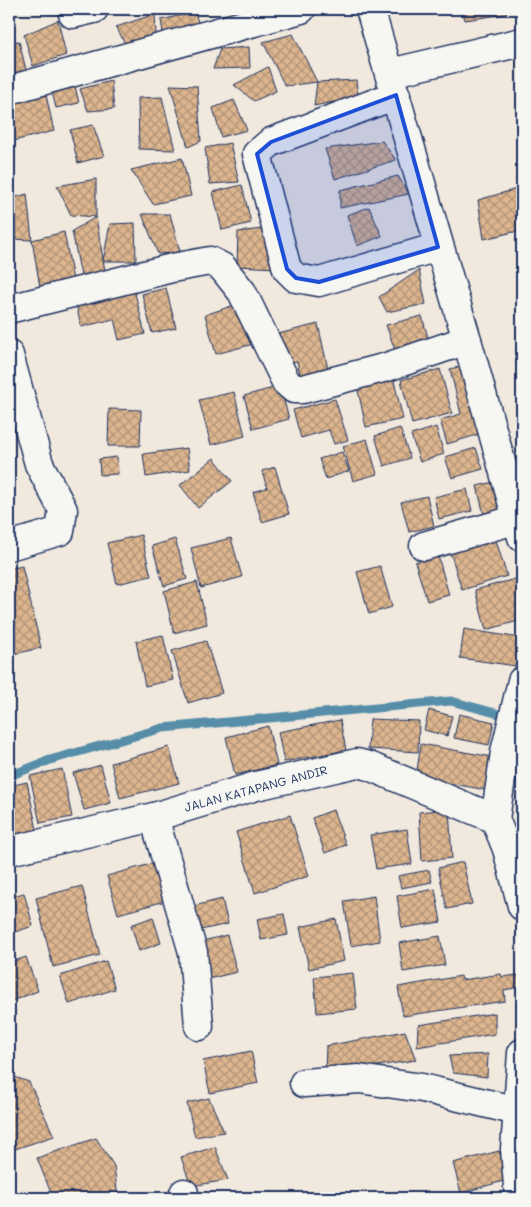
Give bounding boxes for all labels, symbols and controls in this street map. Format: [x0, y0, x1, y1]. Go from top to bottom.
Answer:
street label: JALAN KATAPANG ANDIR [182, 761, 329, 815]

